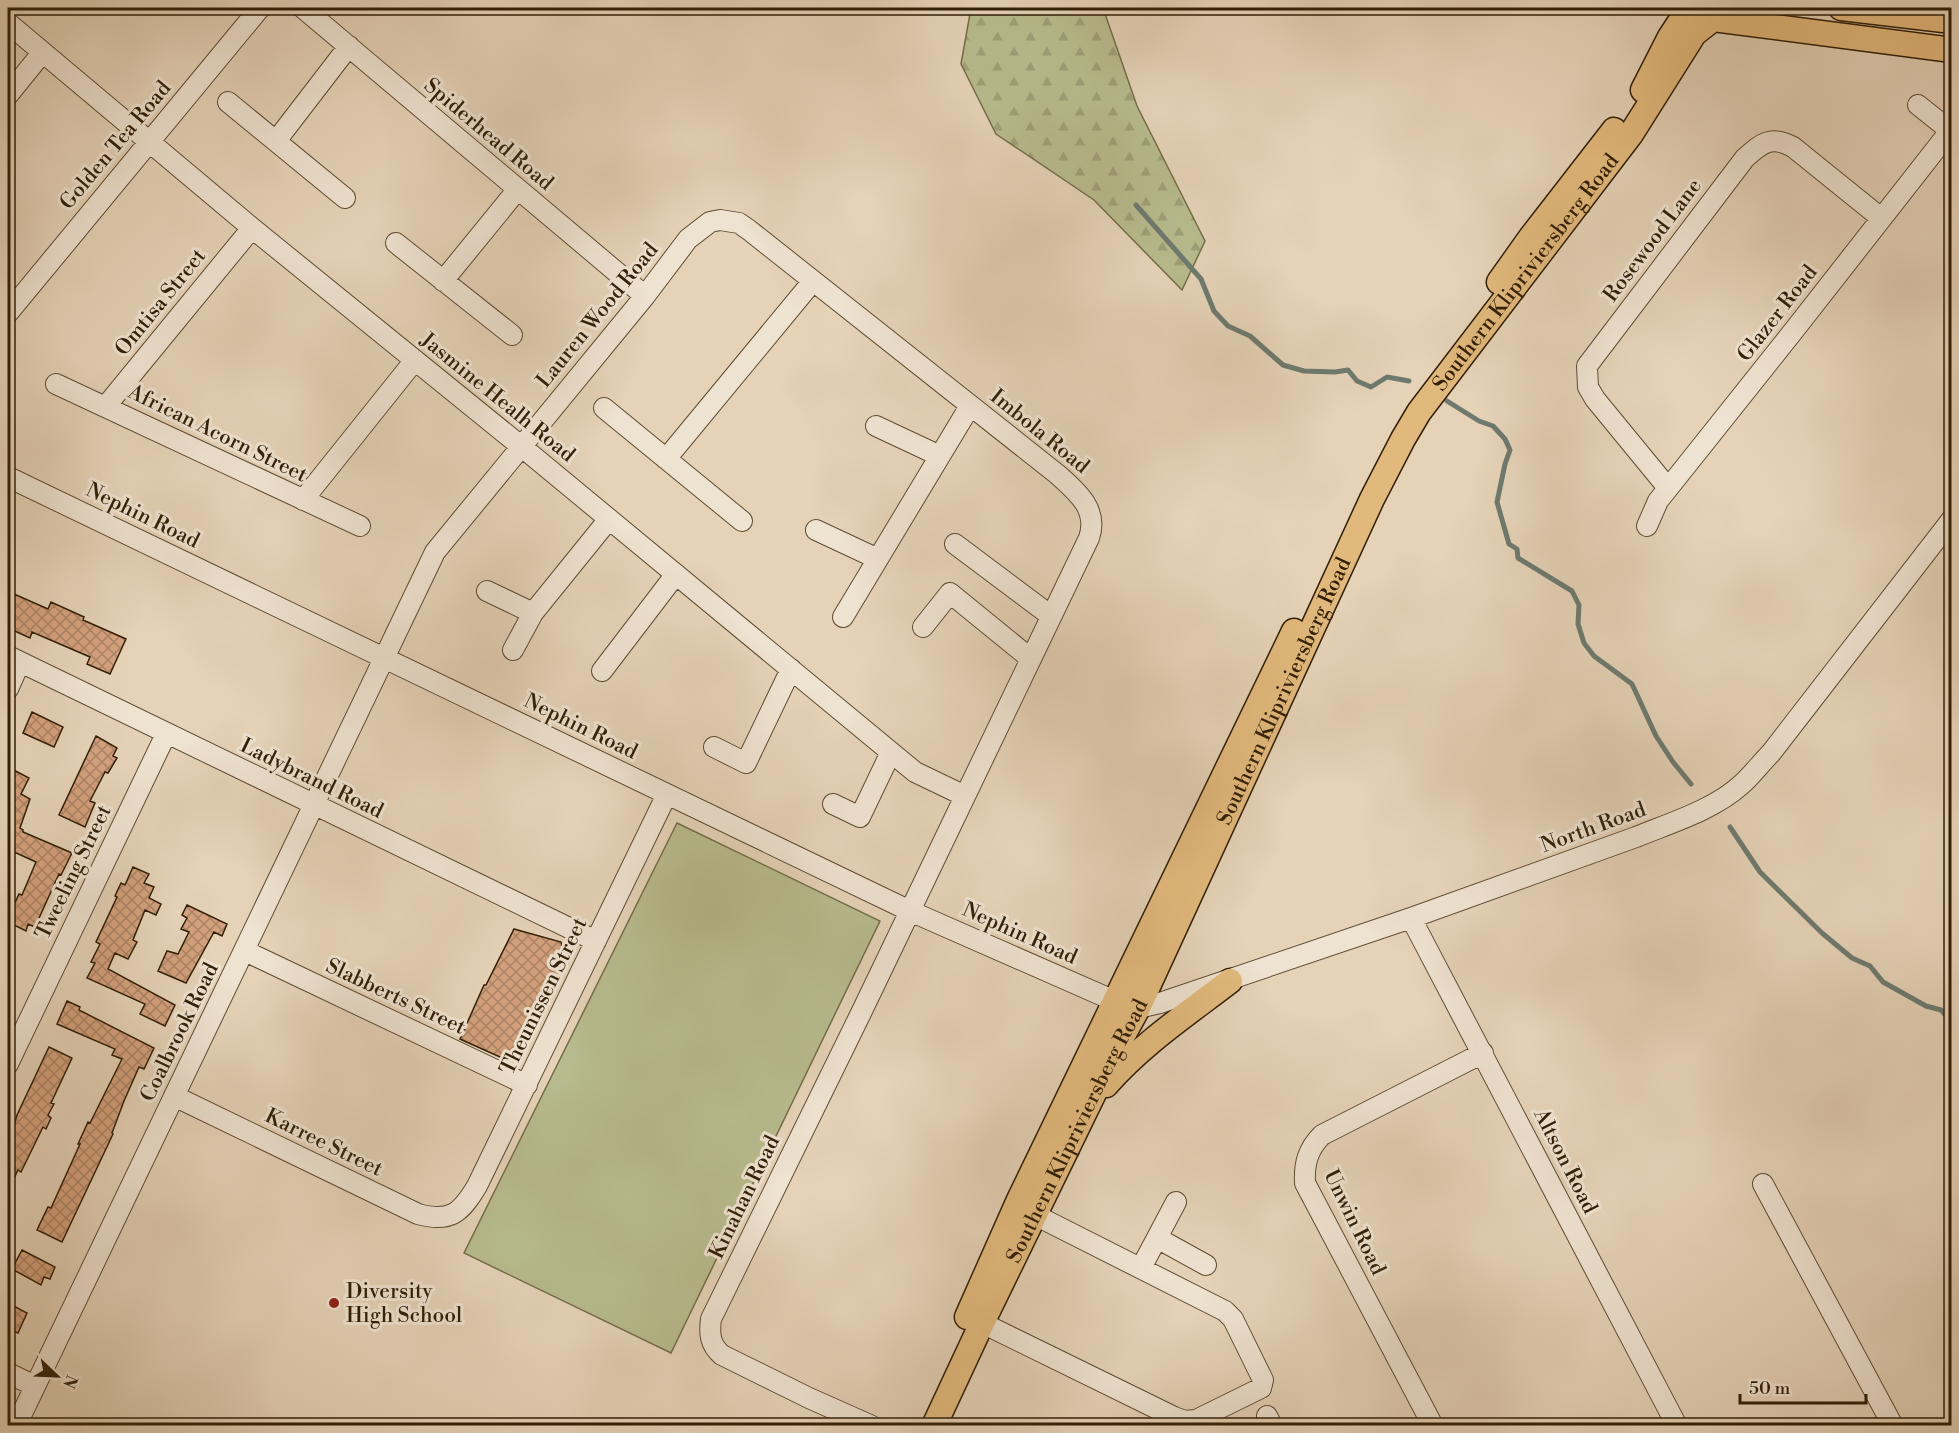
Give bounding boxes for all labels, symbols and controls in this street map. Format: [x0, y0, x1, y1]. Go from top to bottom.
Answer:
street label: Spiderhead Road [418, 73, 558, 197]
street label: Golden Tea Road [54, 76, 177, 215]
street label: Southern Klipriviersberg Road [1428, 149, 1625, 397]
street label: Rosewood Lane [1598, 174, 1708, 307]
street label: Lauren Wood Road [531, 238, 664, 393]
street label: Omtisa Street [110, 243, 212, 361]
street label: Glazer Road [1732, 260, 1824, 367]
street label: Jasmine Healh Road [414, 327, 580, 468]
street label: African Acorn Street [123, 379, 312, 489]
street label: Imbola Road [985, 384, 1094, 480]
street label: Nephin Road [82, 477, 204, 555]
street label: Southern Klipriviersberg Road [1212, 553, 1357, 829]
street label: Nephin Road [520, 688, 642, 766]
street label: Ladybrand Road [236, 733, 387, 825]
street label: North Road [1537, 797, 1650, 859]
street label: Tweeling Street [30, 800, 118, 944]
street label: Nephin Road [958, 897, 1081, 971]
street label: Theunissen Street [495, 913, 593, 1079]
street label: Slabberts Street [322, 953, 470, 1041]
street label: Coalbrook Road [135, 959, 225, 1106]
street label: Southern Klipriviersberg Road [1001, 995, 1154, 1268]
street label: Karree Street [260, 1103, 387, 1183]
street label: Altson Road [1527, 1104, 1603, 1218]
street label: Kinahan Road [704, 1131, 786, 1263]
street label: Unwin Road [1317, 1165, 1391, 1280]
place label: Diversity High School [346, 1279, 462, 1329]
marker: Diversity High School [327, 1296, 341, 1310]
north arrow [27, 1346, 87, 1406]
scale bar [1740, 1367, 1866, 1405]
text: N [58, 1372, 82, 1392]
text: 50 m [1749, 1377, 1791, 1400]

